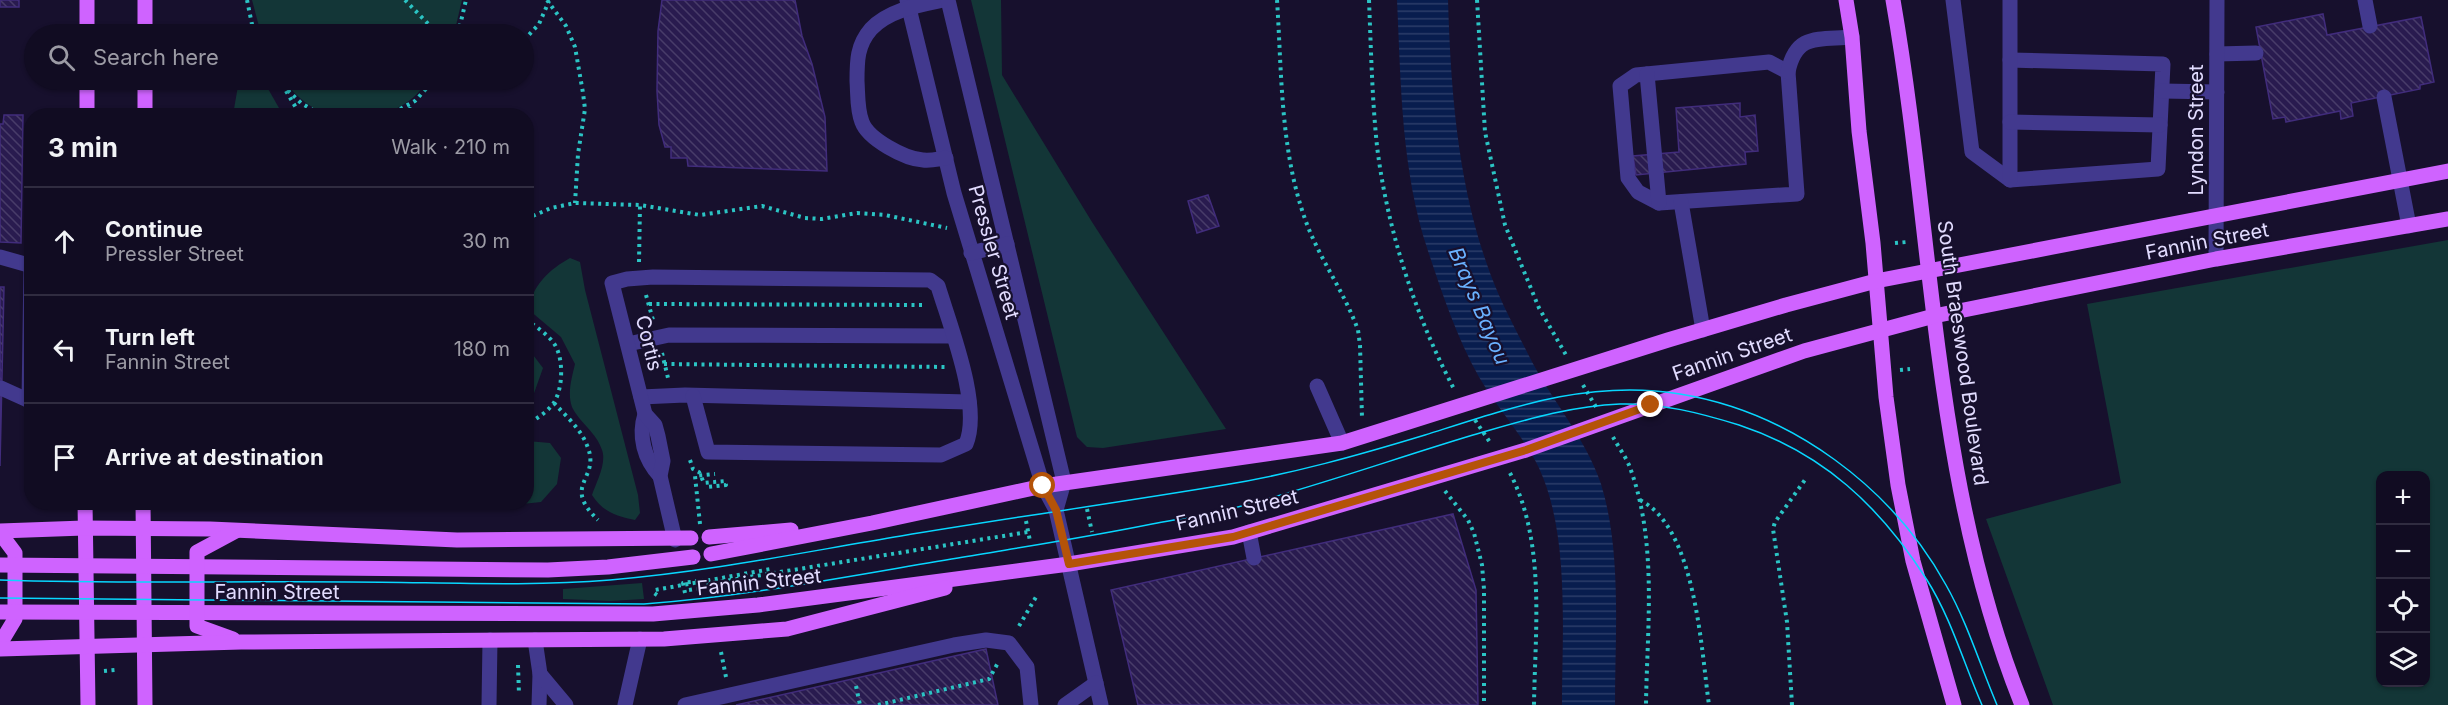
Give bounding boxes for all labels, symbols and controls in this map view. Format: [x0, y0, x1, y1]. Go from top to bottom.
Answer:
search box [24, 24, 534, 90]
icon: search [45, 41, 78, 74]
text: Search here [93, 44, 219, 70]
street label: Lyndon Street [2184, 64, 2208, 196]
text: 3 min [48, 132, 118, 163]
text: Walk · 210 m [391, 135, 510, 159]
street label: Pressler Street [963, 182, 1025, 322]
text: Continue [105, 216, 203, 242]
street label: Fannin Street [2143, 217, 2271, 265]
street label: South Braeswood Boulevard [1933, 219, 1993, 487]
icon: ahead [48, 225, 81, 258]
text: 30 m [462, 229, 510, 253]
text: Pressler Street [105, 242, 244, 266]
water label: Brays Bayou [1443, 243, 1515, 368]
street label: Cortis [631, 313, 667, 373]
street label: Fannin Street [1669, 322, 1795, 386]
text: Turn left [105, 324, 195, 350]
icon: left [48, 333, 81, 366]
text: 180 m [454, 337, 510, 361]
text: Fannin Street [105, 350, 230, 374]
route end [1637, 391, 1663, 417]
icon: arrive [48, 441, 81, 474]
text: Arrive at destination [105, 444, 324, 470]
map controls [2376, 471, 2430, 687]
button: + [2376, 471, 2430, 525]
route start [1029, 472, 1055, 498]
street label: Fannin Street [1173, 484, 1301, 536]
button: − [2376, 525, 2430, 579]
street label: Fannin Street [696, 563, 823, 600]
button: locate [2376, 579, 2430, 633]
street label: Fannin Street [215, 580, 340, 604]
button: layers [2376, 633, 2430, 687]

